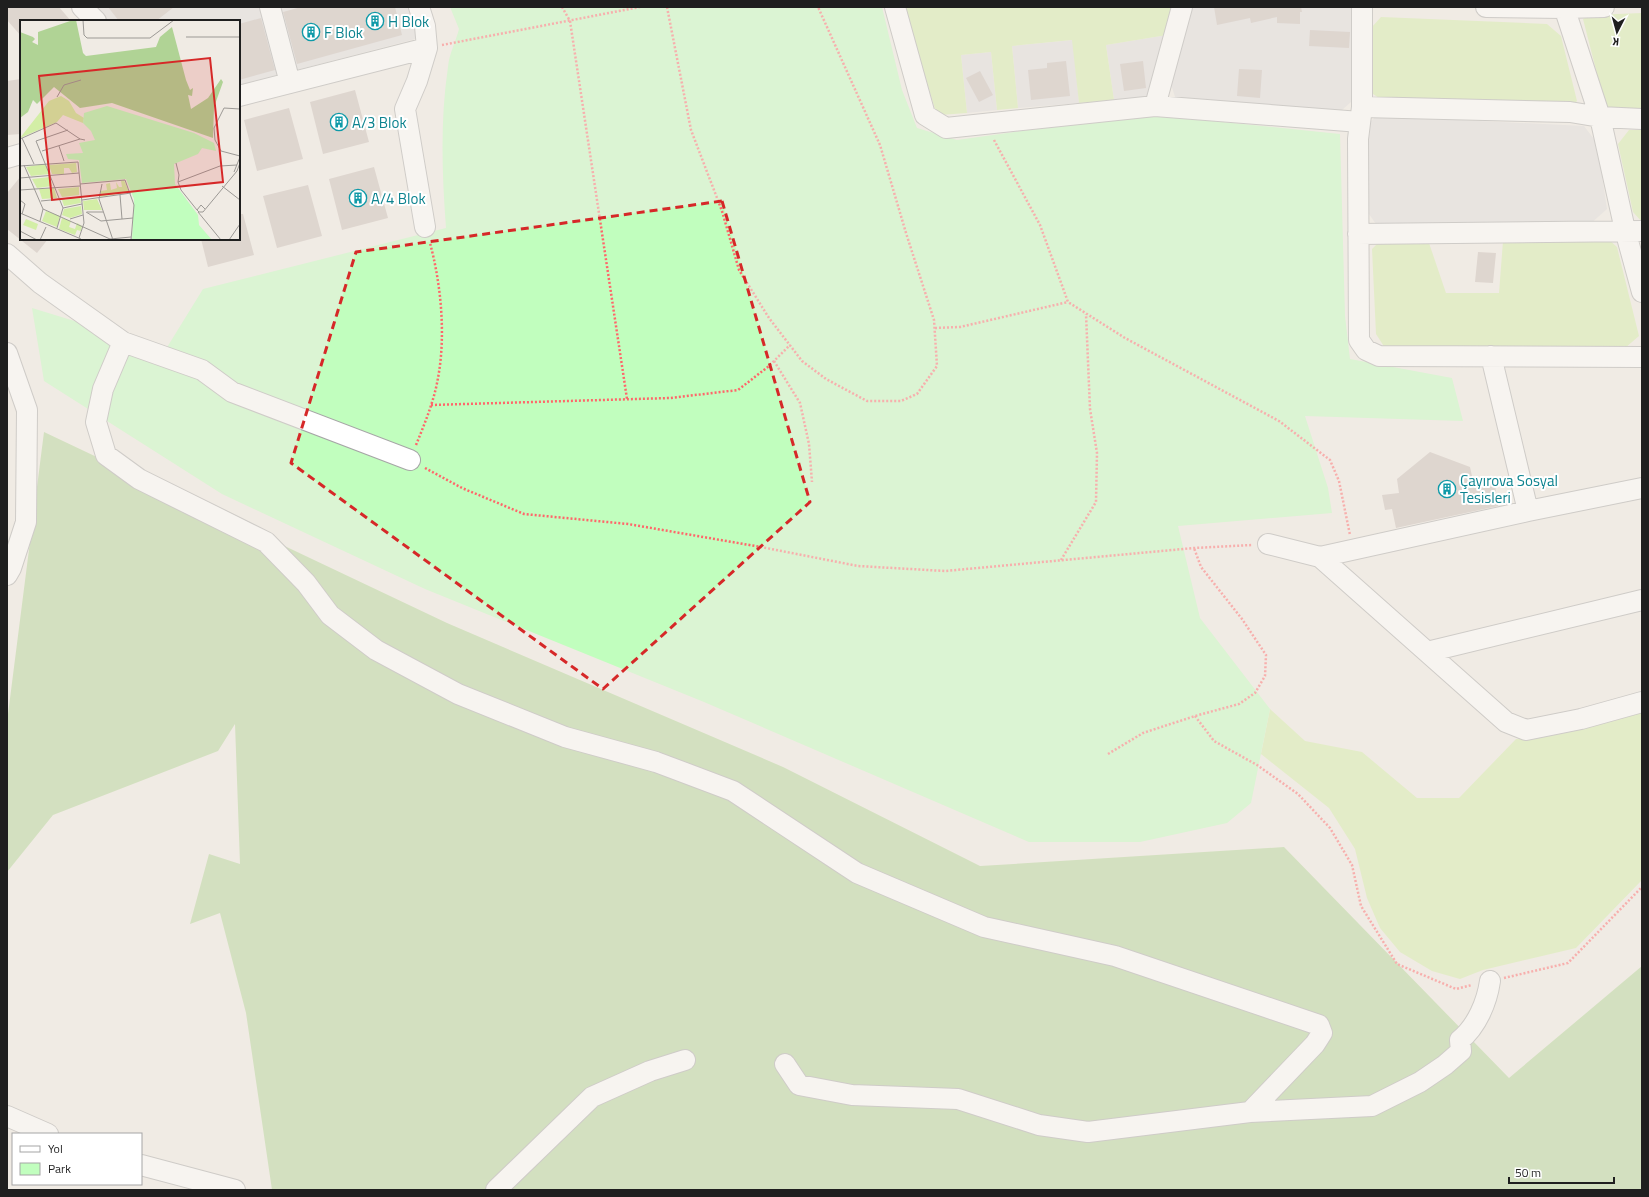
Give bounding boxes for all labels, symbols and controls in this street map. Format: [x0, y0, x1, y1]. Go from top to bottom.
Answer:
place label: H Blok [388, 10, 429, 33]
building icon: H Blok [365, 11, 385, 31]
north arrow [1597, 12, 1637, 52]
inset map [20, 20, 240, 240]
place label: F Blok [324, 21, 363, 44]
building icon: F Blok [301, 22, 321, 42]
text: K [1611, 34, 1620, 50]
place label: A/3 Blok [352, 111, 407, 134]
building icon: A/3 Blok [329, 112, 349, 132]
place label: A/4 Blok [371, 187, 426, 210]
building icon: A/4 Blok [348, 188, 368, 208]
place label: Çayırova Sosyal Tesisleri [1460, 469, 1558, 509]
building icon: Çayırova Sosyal Tesisleri [1437, 479, 1457, 499]
legend [12, 1133, 142, 1185]
text: Yol [48, 1139, 63, 1158]
text: Park [48, 1159, 71, 1178]
scale bar [1509, 1159, 1614, 1185]
text: 50 m [1515, 1163, 1541, 1182]

